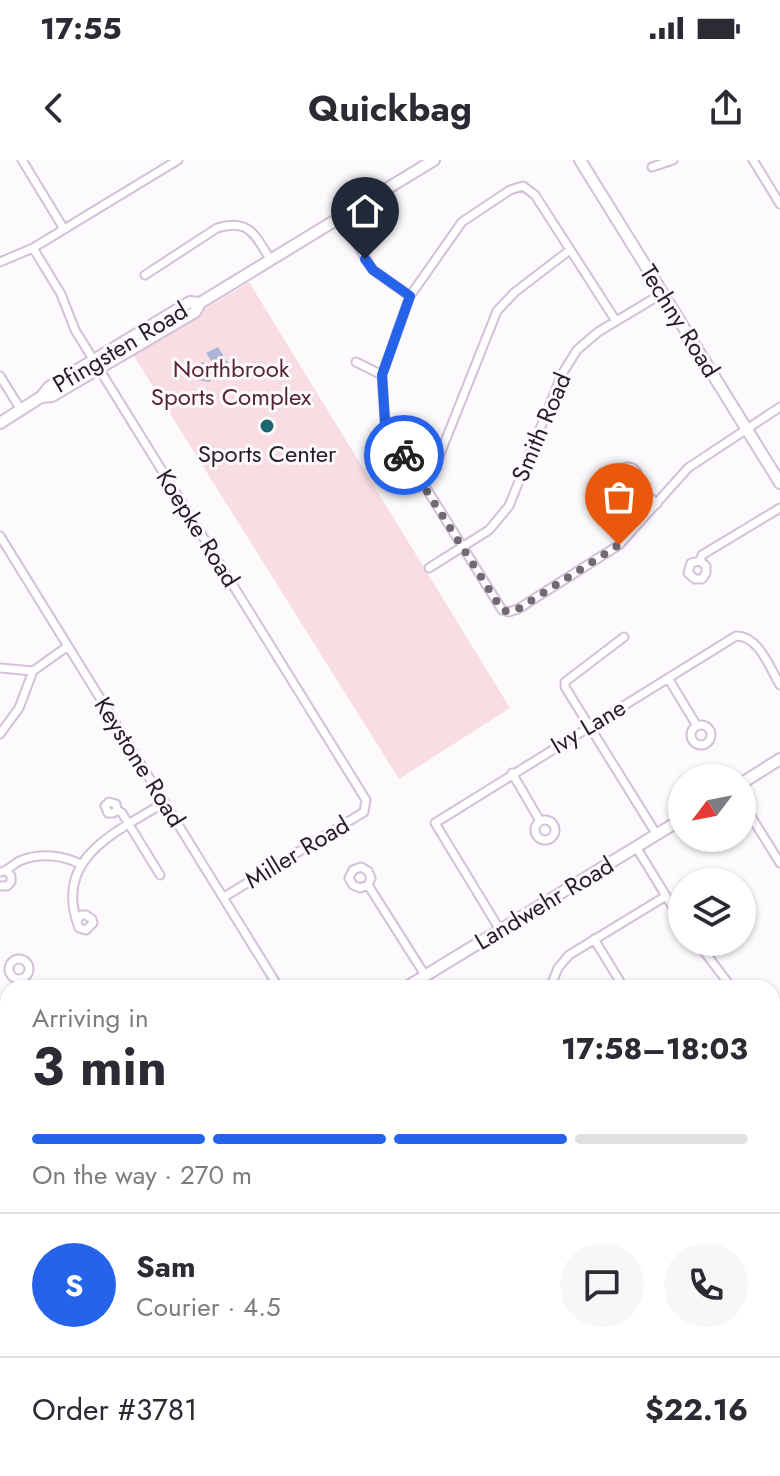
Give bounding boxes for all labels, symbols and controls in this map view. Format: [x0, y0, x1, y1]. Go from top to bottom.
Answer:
text: 17:55 [40, 7, 122, 50]
text: Quickbag [308, 82, 472, 134]
icon: back [32, 86, 76, 130]
icon: share [704, 86, 748, 130]
pin [331, 177, 399, 259]
icon: home [343, 189, 387, 233]
street label: Techny Road [631, 258, 729, 384]
street label: Pfingsten Road [46, 293, 194, 401]
park label: Northbrook Sports Complex [151, 351, 312, 414]
street label: Smith Road [502, 367, 580, 487]
courier [364, 415, 444, 495]
marker: Sports Center [258, 417, 276, 435]
icon: bike [382, 433, 426, 477]
place label: Sports Center [198, 436, 337, 471]
street label: Koepke Road [148, 462, 248, 594]
pin [585, 463, 653, 545]
icon: bag [597, 475, 641, 519]
street label: Keystone Road [86, 690, 194, 834]
street label: Ivy Lane [544, 690, 632, 762]
north arrow [668, 764, 756, 852]
map controls [668, 764, 756, 956]
street label: Miller Road [238, 807, 356, 897]
street label: Landwehr Road [468, 848, 620, 958]
button: layers [668, 868, 756, 956]
text: Arriving in [32, 999, 149, 1037]
text: 17:58–18:03 [561, 1027, 748, 1070]
text: 3 min [32, 1029, 167, 1105]
text: On the way · 270 m [32, 1156, 252, 1194]
button: chat [560, 1243, 644, 1327]
button: phone [664, 1243, 748, 1327]
text: Sam [136, 1245, 196, 1288]
text: S [65, 1264, 83, 1307]
text: Courier · 4.5 [136, 1288, 281, 1326]
text: Order #3781 [32, 1388, 198, 1431]
text: $22.16 [645, 1388, 748, 1431]

